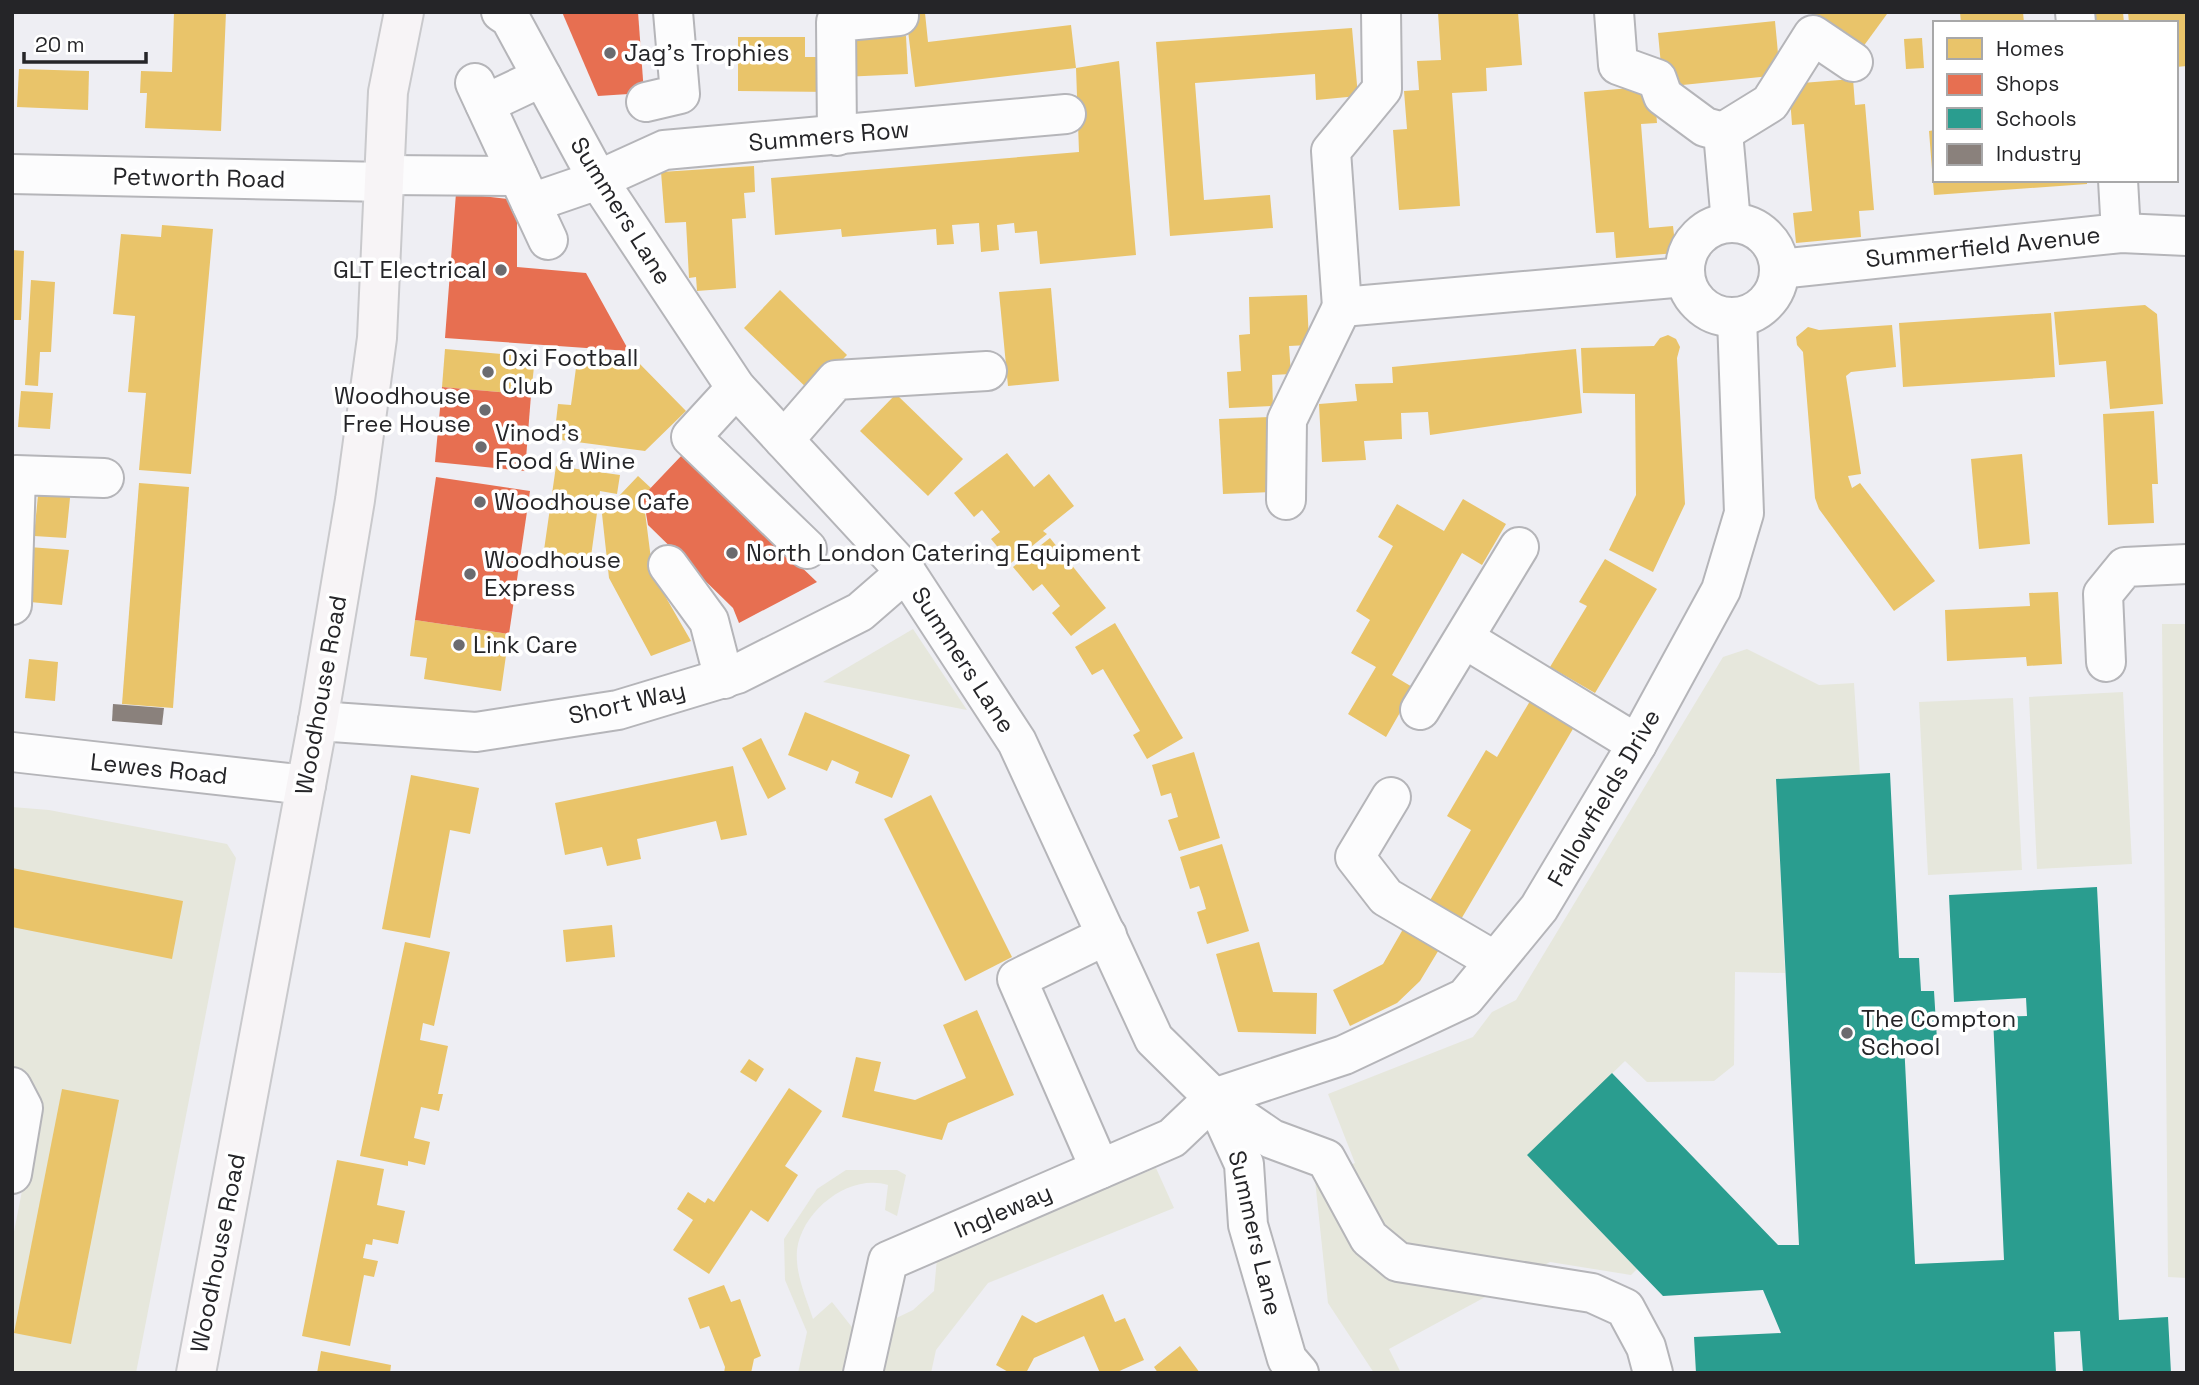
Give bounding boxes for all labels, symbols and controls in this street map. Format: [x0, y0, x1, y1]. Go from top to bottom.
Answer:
scale bar [24, 21, 147, 65]
legend [1933, 21, 2178, 182]
text: 20 m [35, 31, 85, 58]
text: Homes [1996, 35, 2064, 62]
place label: Jag's Trophies [624, 37, 789, 68]
marker: Jag's Trophies [602, 45, 618, 61]
text: Shops [1996, 70, 2059, 97]
text: Schools [1996, 105, 2076, 132]
street label: Summers Row [747, 113, 911, 158]
street label: Summers Lane [564, 131, 679, 290]
text: Industry [1996, 140, 2082, 167]
street label: Petworth Road [112, 160, 286, 195]
street label: Summerfield Avenue [1864, 219, 2102, 274]
place label: GLT Electrical [333, 254, 487, 285]
marker: GLT Electrical [493, 262, 509, 278]
place label: Oxi Football Club [502, 342, 638, 401]
marker: Oxi Football Club [480, 364, 496, 380]
place label: Woodhouse Free House [334, 380, 471, 439]
marker: Woodhouse Free House [477, 402, 493, 418]
place label: Vinod's Food & Wine [495, 417, 635, 476]
marker: Vinod's Food & Wine [473, 439, 489, 455]
place label: Woodhouse Cafe [494, 486, 690, 517]
marker: Woodhouse Cafe [472, 494, 488, 510]
place label: North London Catering Equipment [746, 537, 1141, 568]
place label: Woodhouse Express [484, 544, 621, 603]
marker: North London Catering Equipment [724, 545, 740, 561]
marker: Woodhouse Express [462, 566, 478, 582]
street label: Summers Lane [905, 581, 1022, 739]
street label: Woodhouse Road [288, 593, 353, 797]
place label: Link Care [473, 629, 578, 660]
marker: Link Care [451, 637, 467, 653]
street label: Short Way [565, 674, 688, 731]
street label: Fallowfields Drive [1540, 703, 1667, 892]
street label: Lewes Road [89, 746, 229, 791]
place label: The Compton School [1861, 1003, 2016, 1062]
marker: The Compton School [1839, 1025, 1855, 1041]
street label: Summers Lane [1221, 1147, 1290, 1318]
street label: Woodhouse Road [183, 1151, 252, 1355]
street label: Ingleway [949, 1176, 1056, 1245]

